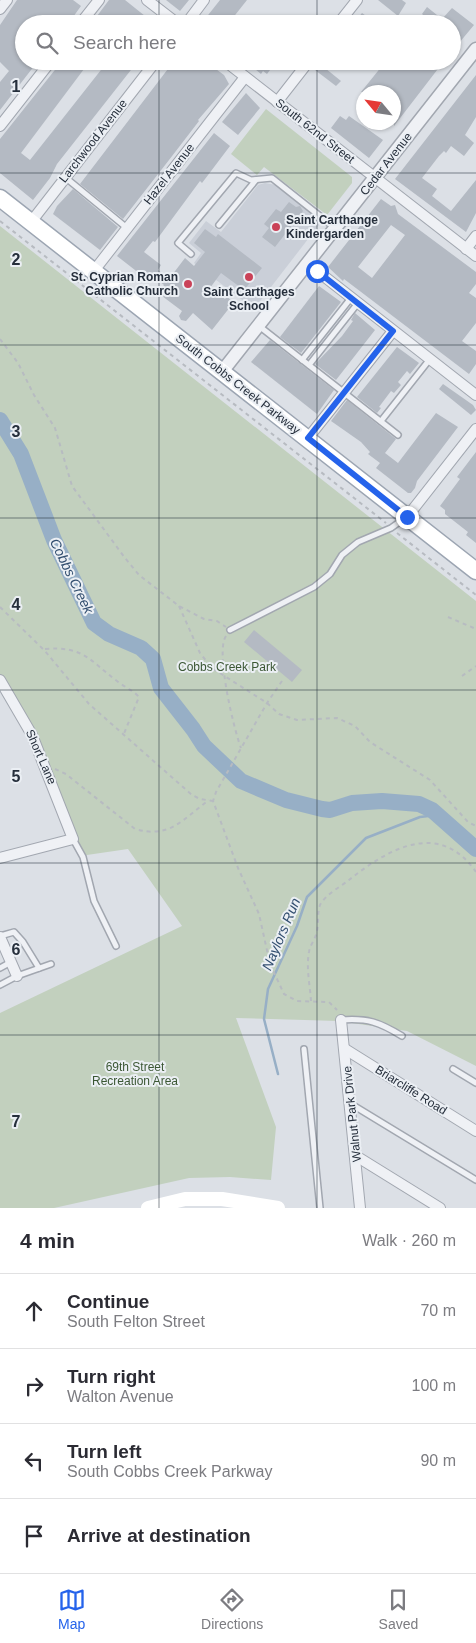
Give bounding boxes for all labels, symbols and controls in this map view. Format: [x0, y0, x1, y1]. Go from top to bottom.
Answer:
search box [15, 15, 461, 70]
icon: search [33, 29, 61, 57]
text: Search here [73, 32, 177, 53]
text: 1 [12, 78, 21, 95]
north arrow [356, 85, 401, 130]
street label: Larchwood Avenue [56, 96, 130, 185]
street label: South 62nd Street [273, 96, 358, 167]
street label: Cedar Avenue [357, 130, 415, 198]
street label: Hazel Avenue [141, 140, 197, 207]
place label: Saint Carthange Kindergarden [286, 213, 378, 241]
marker: Saint Carthange Kindergarden [270, 221, 282, 233]
text: 2 [12, 251, 21, 268]
route start [306, 260, 329, 283]
place label: St. Cyprian Roman Catholic Church [71, 270, 178, 298]
marker: Saint Carthages School [243, 271, 255, 283]
marker: St. Cyprian Roman Catholic Church [182, 278, 194, 290]
place label: Saint Carthages School [203, 285, 295, 313]
street label: South Cobbs Creek Parkway [173, 331, 303, 437]
text: 3 [12, 423, 21, 440]
route end [396, 506, 419, 529]
water label: Cobbs Creek [47, 536, 98, 617]
text: 4 [12, 596, 21, 613]
park label: Cobbs Creek Park [178, 660, 277, 674]
street label: Short Lane [23, 727, 59, 787]
text: 5 [12, 768, 21, 785]
water label: Naylors Run [259, 895, 303, 973]
text: 6 [12, 941, 21, 958]
park label: 69th Street Recreation Area [92, 1060, 178, 1088]
street label: Briarcliffe Road [373, 1062, 449, 1118]
street label: Walnut Park Drive [340, 1065, 364, 1163]
text: 7 [12, 1113, 21, 1130]
text: 4 min [20, 1229, 75, 1252]
text: Walk · 260 m [362, 1232, 456, 1249]
text: Continue [67, 1291, 149, 1312]
icon: ahead [20, 1297, 48, 1325]
text: 70 m [420, 1302, 456, 1319]
text: South Felton Street [67, 1313, 205, 1330]
text: Turn right [67, 1366, 155, 1387]
icon: right [20, 1372, 48, 1400]
text: 100 m [412, 1377, 456, 1394]
text: Walton Avenue [67, 1388, 174, 1405]
text: Turn left [67, 1441, 142, 1462]
icon: left [20, 1447, 48, 1475]
text: 90 m [420, 1452, 456, 1469]
text: South Cobbs Creek Parkway [67, 1463, 272, 1480]
icon: arrive [20, 1522, 48, 1550]
text: Arrive at destination [67, 1525, 251, 1546]
tab: Map [58, 1586, 86, 1632]
tab: Directions [201, 1586, 263, 1632]
tab: Saved [379, 1586, 418, 1632]

